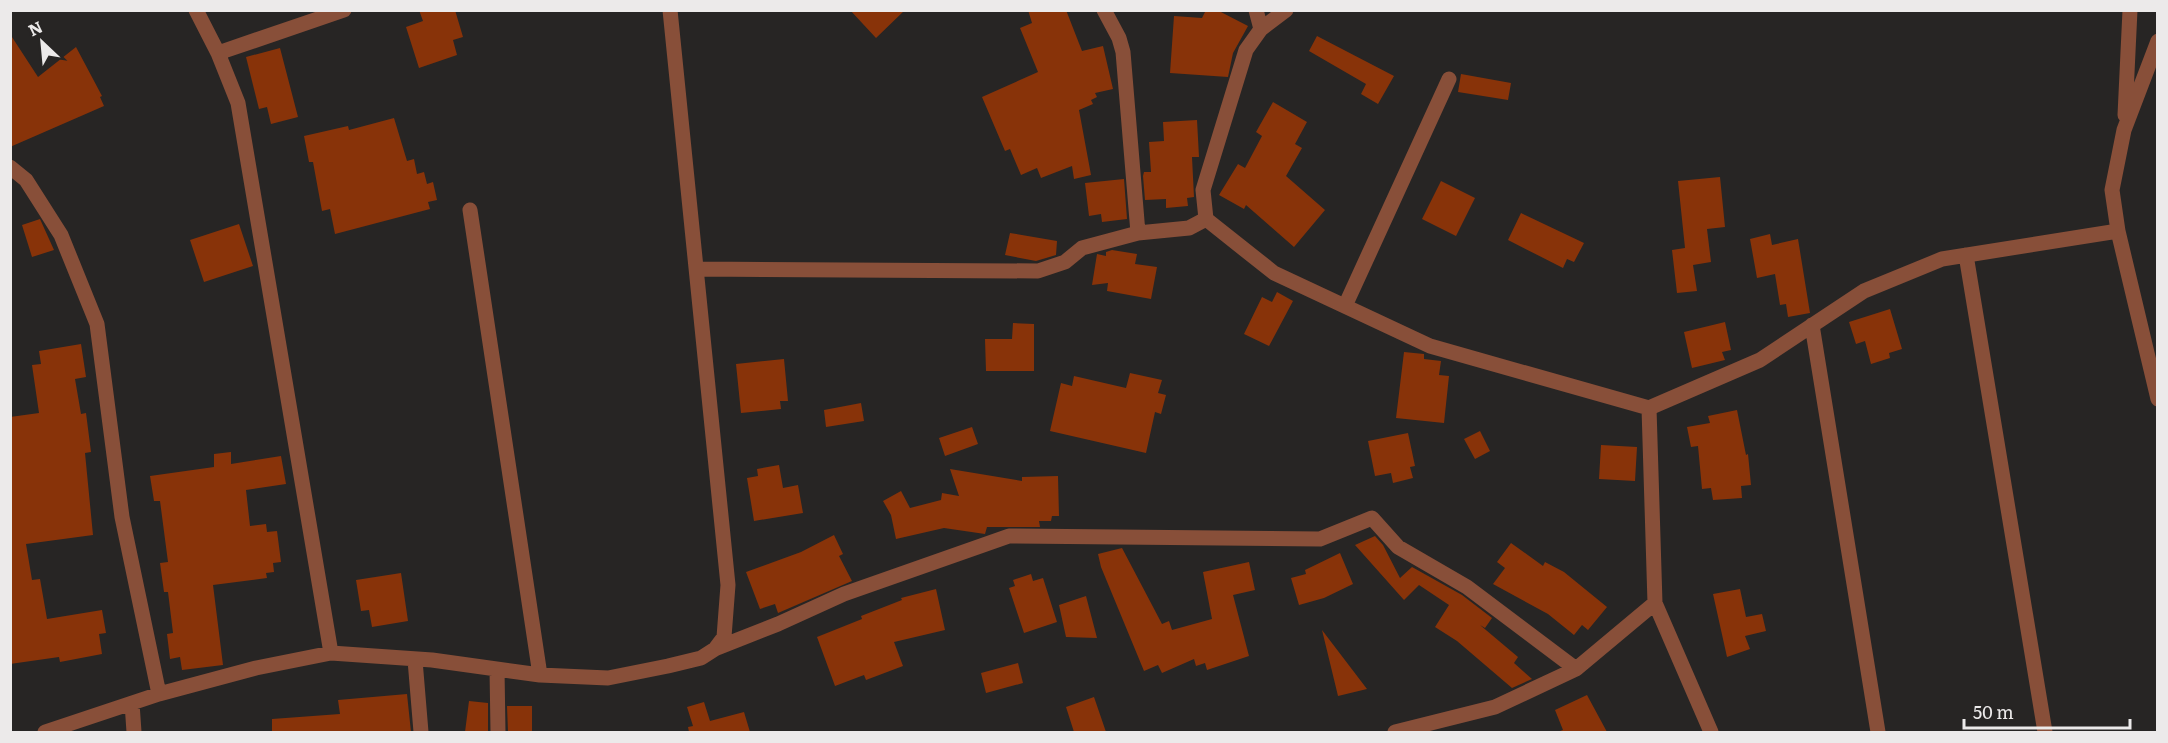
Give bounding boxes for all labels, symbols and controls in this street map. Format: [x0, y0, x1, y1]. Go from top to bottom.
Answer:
north arrow [12, 12, 72, 72]
text: N [24, 14, 46, 41]
scale bar [1964, 692, 2130, 730]
text: 50 m [1973, 698, 2014, 725]

